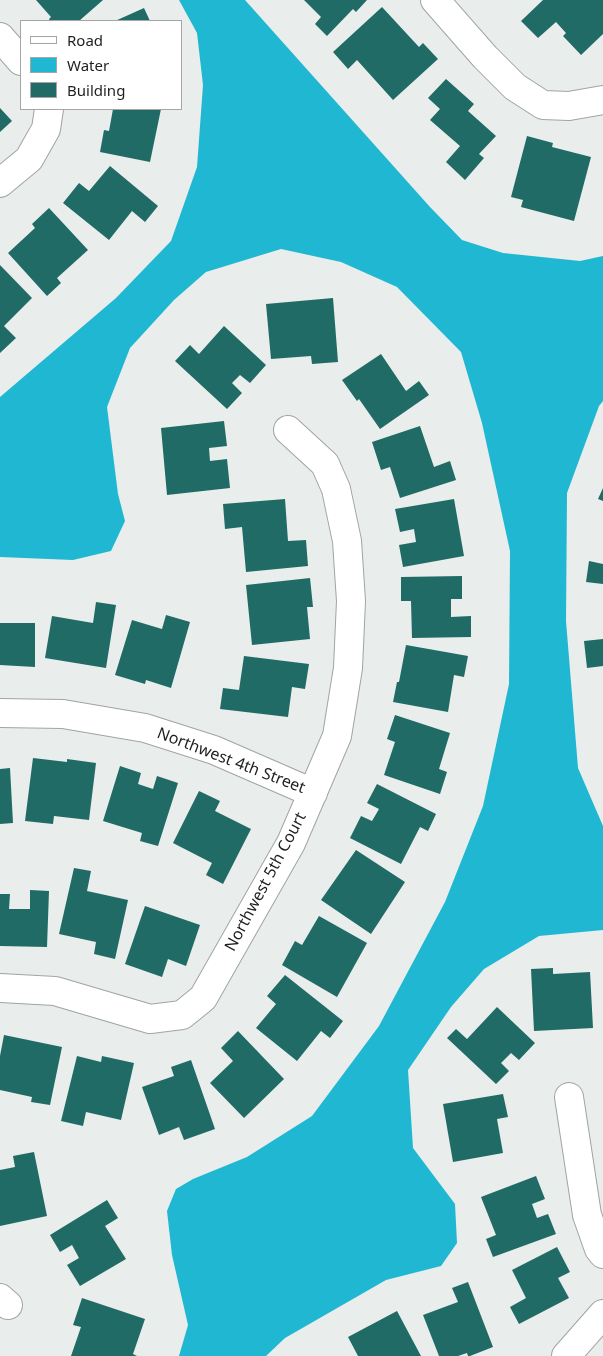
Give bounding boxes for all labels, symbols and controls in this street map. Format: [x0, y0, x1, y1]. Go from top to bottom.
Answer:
legend [20, 20, 182, 110]
text: Road [67, 30, 103, 50]
text: Water [67, 55, 109, 75]
text: Building [67, 80, 125, 100]
street label: Northwest 4th Street [154, 724, 308, 798]
street label: Northwest 5th Court [221, 809, 311, 955]

